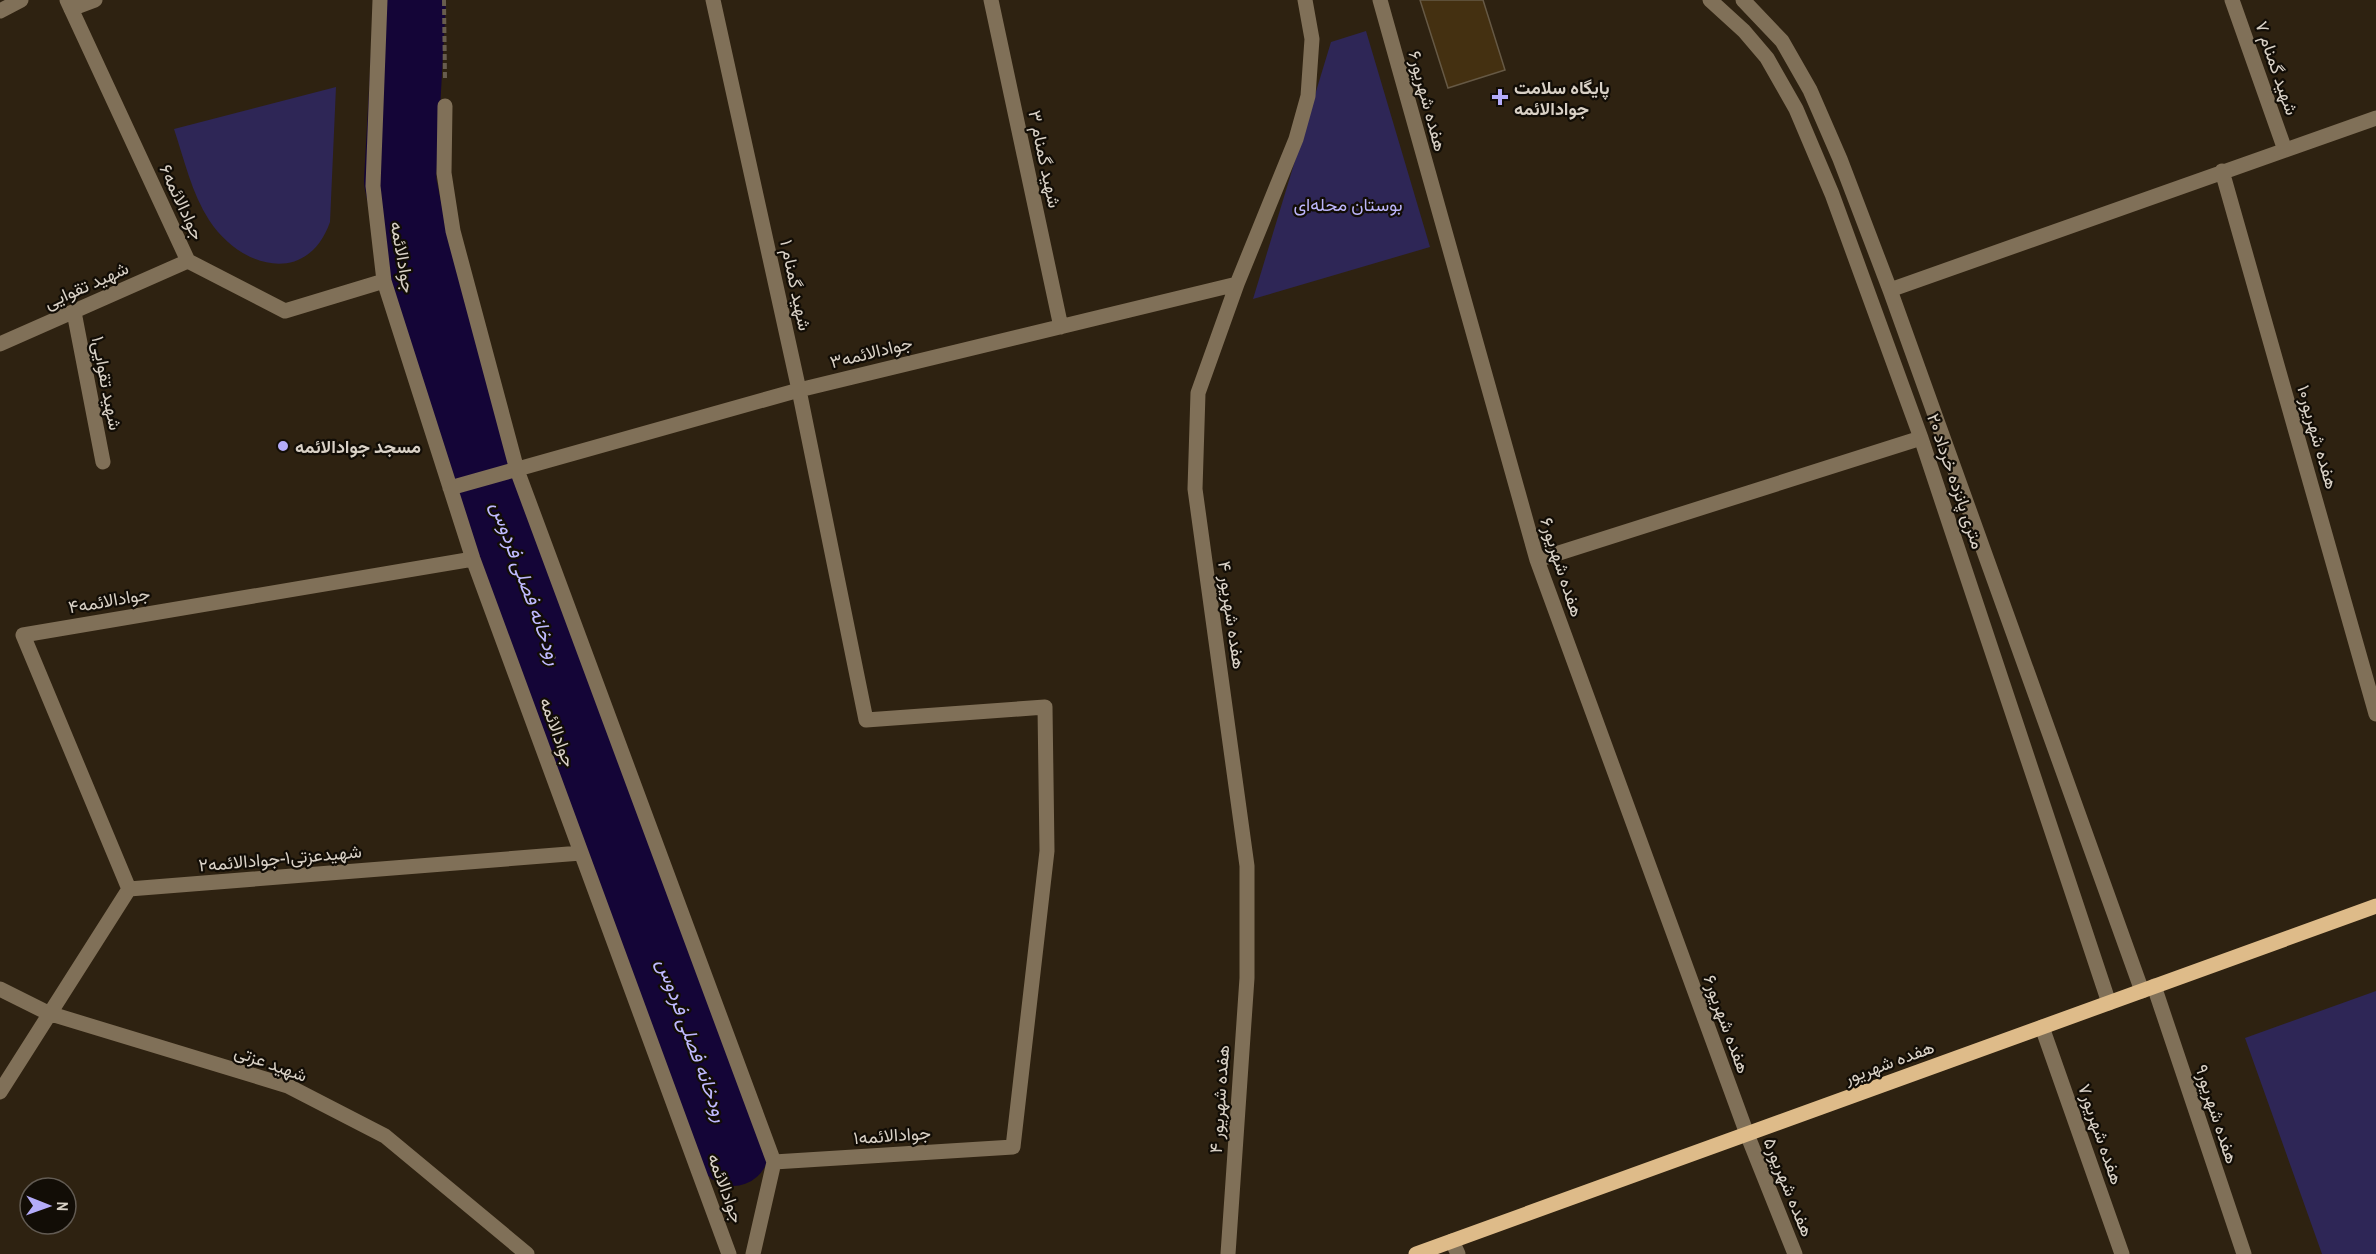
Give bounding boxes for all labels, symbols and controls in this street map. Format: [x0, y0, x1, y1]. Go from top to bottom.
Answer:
street label: شهید گمنام ۷ [2249, 18, 2305, 118]
street label: هفده شهریور۶ [1403, 48, 1453, 154]
place label: پایگاه سلامت جوادالائمه [1514, 75, 1610, 121]
marker: پایگاه سلامت جوادالائمه [1491, 88, 1509, 106]
street label: شهید گمنام ۳ [1022, 108, 1068, 210]
street label: جوادالائمه۶ [154, 160, 210, 244]
park label: بوستان محله‌ای [1293, 192, 1403, 217]
street label: جوادالائمه [384, 219, 422, 295]
street label: شهید گمنام ۱ [774, 237, 818, 333]
street label: شهید تقوایی [40, 255, 132, 315]
street label: جوادالائمه۳ [827, 330, 915, 374]
street label: شهید تقوایی۱ [86, 334, 128, 432]
street label: هفده شهریور۱۰ [2291, 382, 2345, 492]
street label: ۲۰ متری پانزده خرداد [1921, 410, 1991, 552]
place label: مسجد جوادالائمه [295, 434, 421, 459]
marker: مسجد جوادالائمه [276, 439, 290, 453]
water label: رودخانه فصلی فردوس [485, 498, 569, 669]
street label: هفده شهریور۶ [1534, 514, 1590, 620]
street label: هفده شهریور ۴ [1212, 559, 1252, 671]
street label: جوادالائمه۴ [66, 581, 152, 619]
street label: جوادالائمه [534, 694, 582, 770]
street label: شهیدعزتی۱-جوادالائمه۲ [197, 838, 363, 878]
water label: رودخانه فصلی فردوس [651, 955, 735, 1126]
street label: هفده شهریور۶ [1698, 971, 1756, 1077]
street label: هفده شهریور [1839, 1034, 1938, 1090]
street label: شهید عزتی [231, 1038, 311, 1088]
street label: هفده شهریور ۴ [1203, 1044, 1235, 1154]
street label: هفده شهریور۹ [2189, 1061, 2245, 1167]
street label: هفده شهریور۷ [2072, 1080, 2130, 1188]
street label: جوادالائمه۱ [852, 1120, 932, 1150]
street label: هفده شهریور۵ [1758, 1134, 1820, 1240]
street label: جوادالائمه [702, 1150, 750, 1226]
north arrow [18, 1176, 78, 1236]
text: N [52, 1201, 74, 1211]

